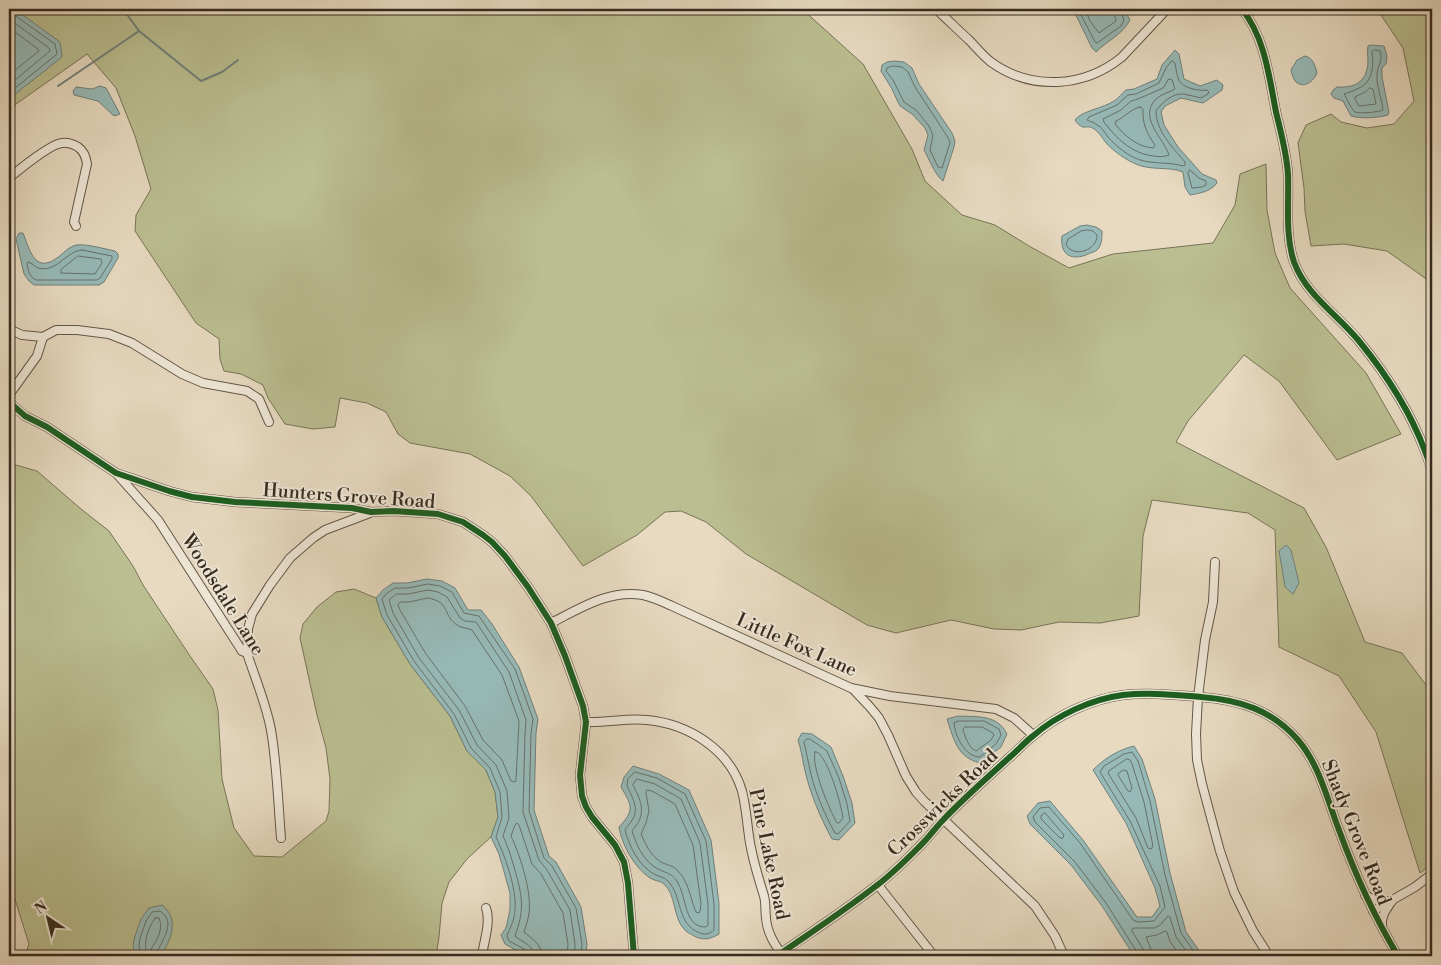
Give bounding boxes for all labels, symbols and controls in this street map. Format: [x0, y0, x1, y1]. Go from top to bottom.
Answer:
street label: Hunters Grove Road [262, 478, 436, 514]
street label: Woodsdale Lane [176, 528, 270, 660]
street label: Little Fox Lane [733, 608, 861, 682]
street label: Crosswicks Road [882, 744, 1003, 862]
street label: Shady Grove Road [1316, 756, 1396, 909]
street label: Pine Lake Road [743, 786, 795, 922]
north arrow [22, 892, 72, 942]
text: N [31, 898, 51, 919]

